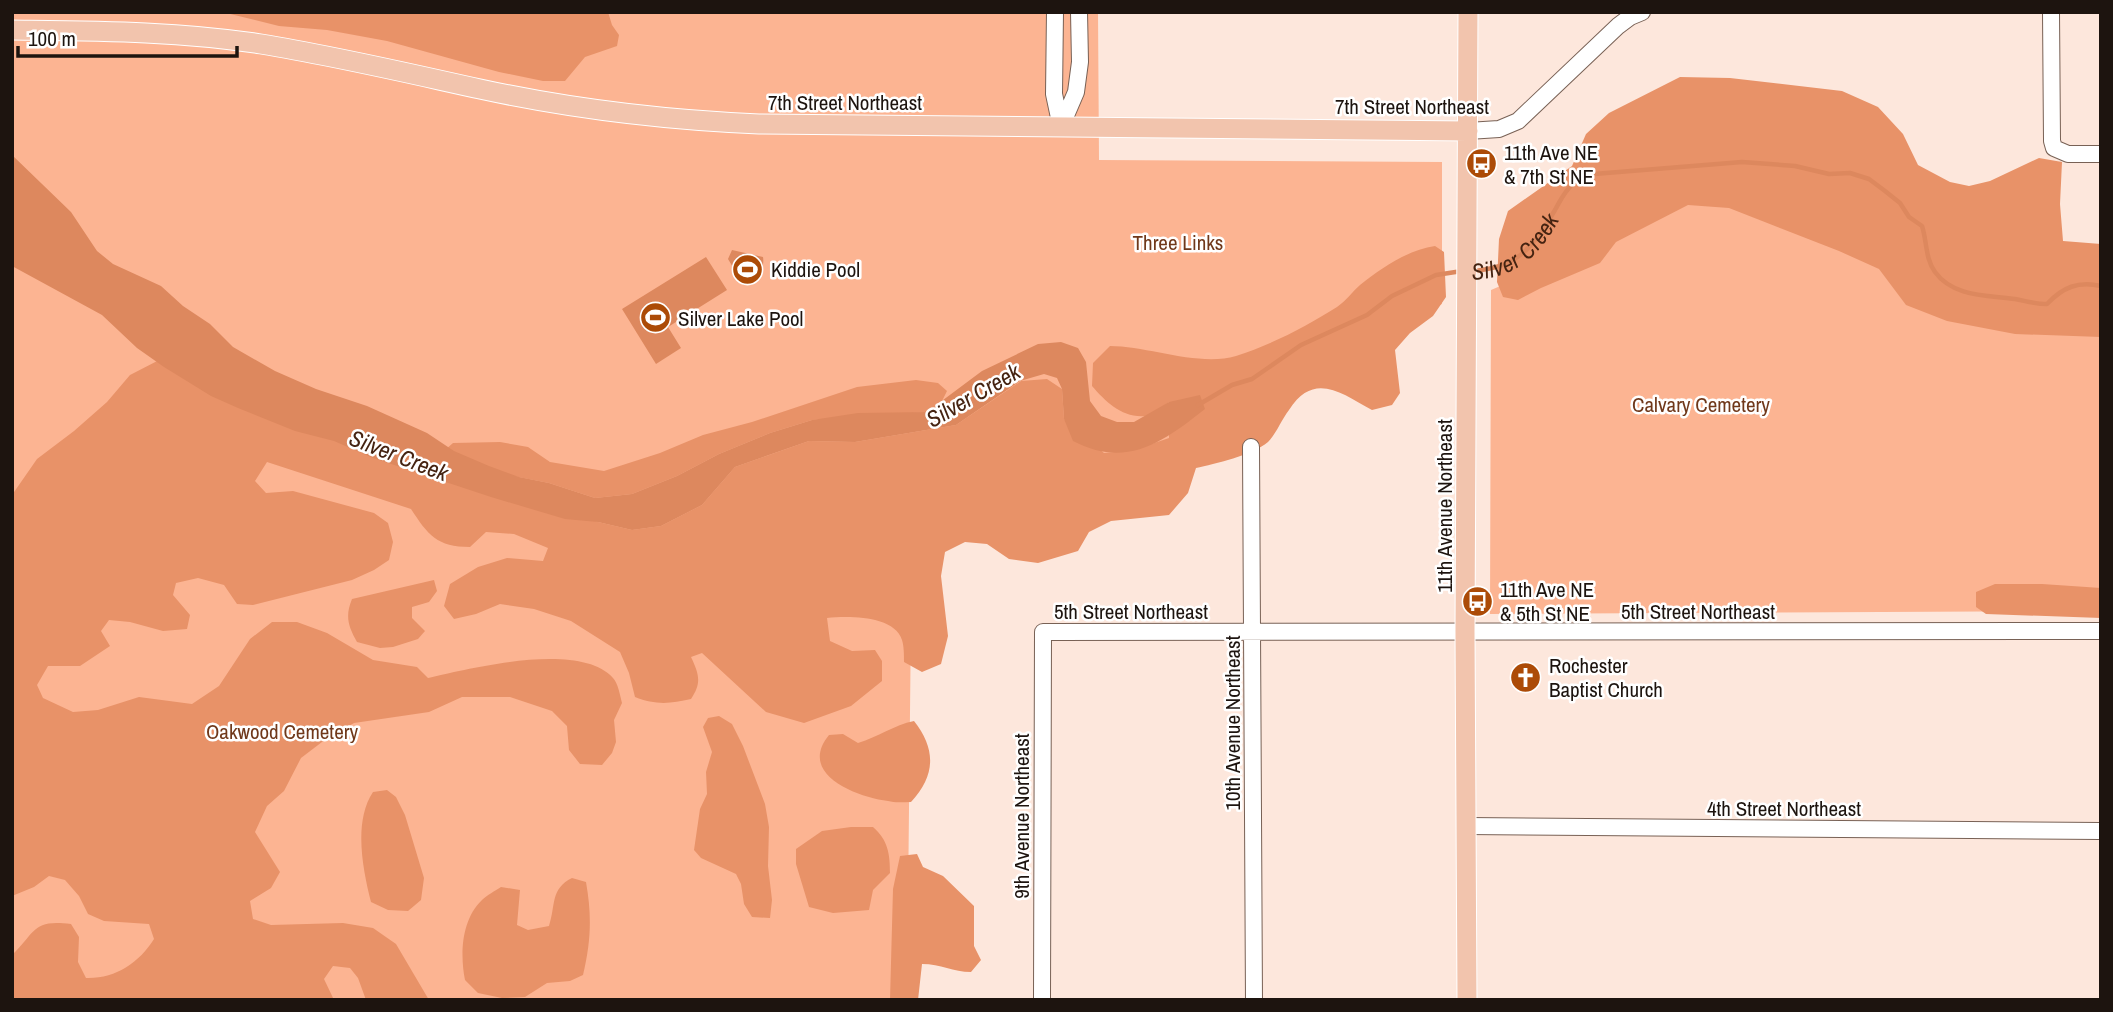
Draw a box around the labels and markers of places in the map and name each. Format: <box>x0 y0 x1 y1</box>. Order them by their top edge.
place label: 11th Ave NE & 7th St NE <box>1504 138 1598 191</box>
bus stop icon: 11th Ave NE & 7th St NE <box>1464 147 1498 181</box>
sports icon: Kiddie Pool <box>731 252 765 286</box>
place label: Kiddie Pool <box>771 255 860 284</box>
sports icon: Silver Lake Pool <box>638 301 672 335</box>
place label: Silver Lake Pool <box>678 304 803 333</box>
place label: 11th Ave NE & 5th St NE <box>1500 575 1594 628</box>
bus stop icon: 11th Ave NE & 5th St NE <box>1460 584 1494 618</box>
place label: Rochester Baptist Church <box>1549 651 1663 704</box>
church icon: Rochester Baptist Church <box>1509 660 1543 694</box>

